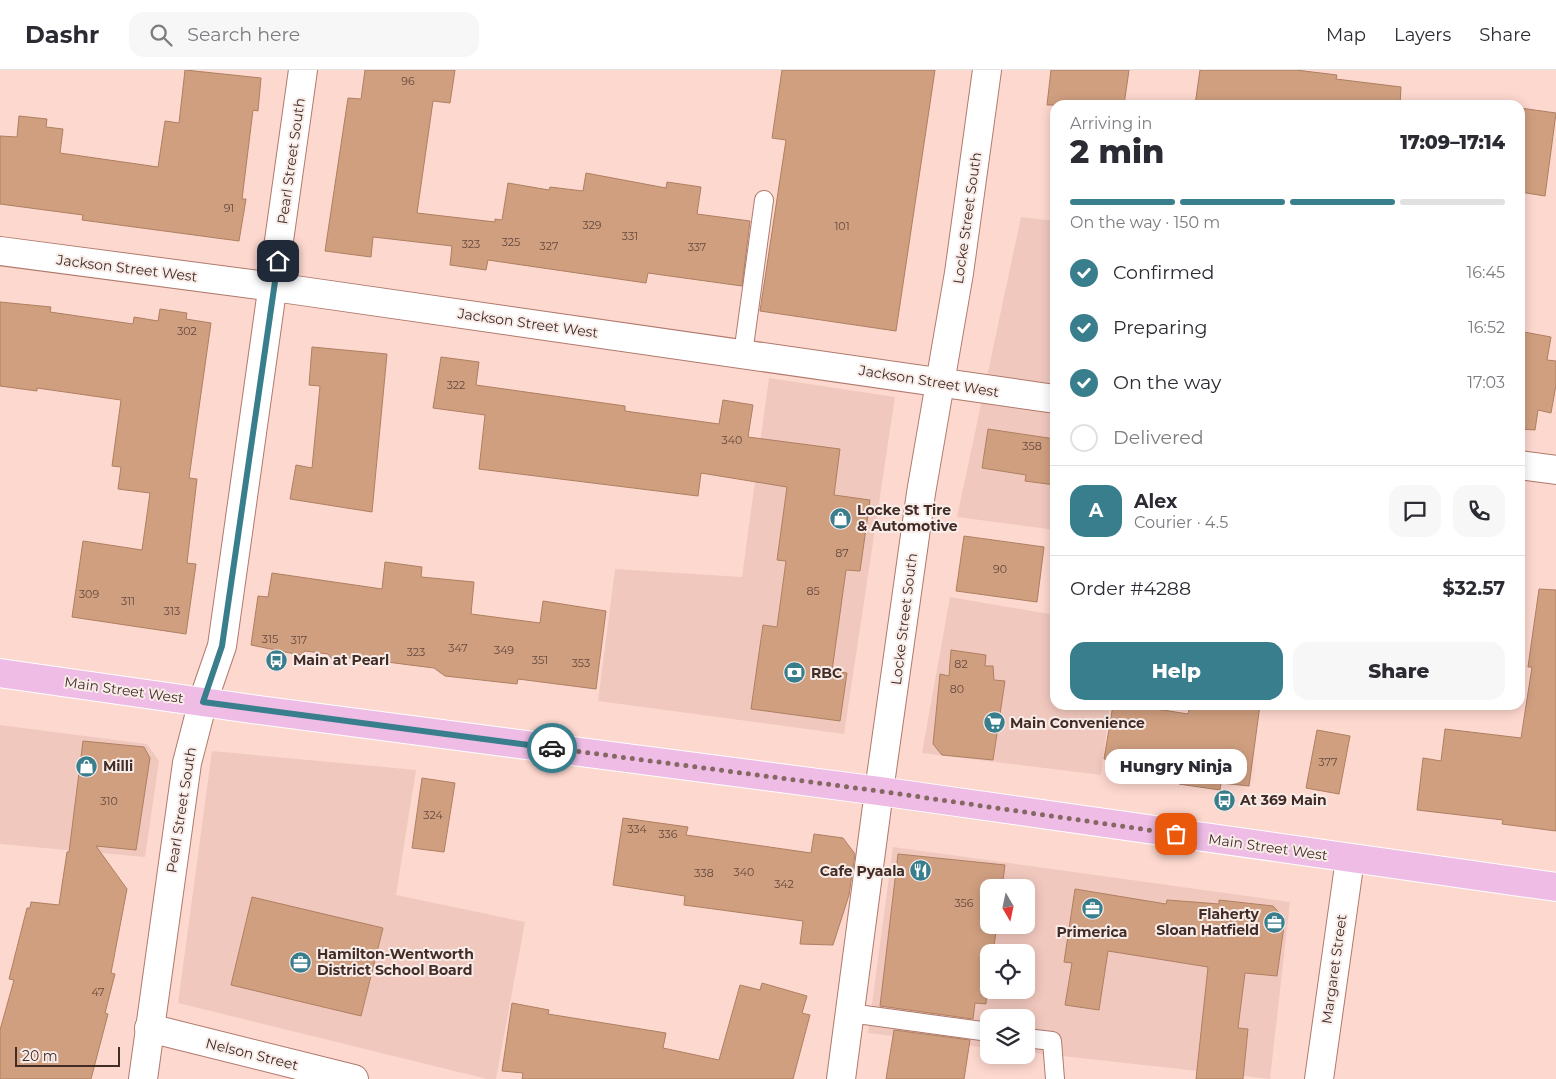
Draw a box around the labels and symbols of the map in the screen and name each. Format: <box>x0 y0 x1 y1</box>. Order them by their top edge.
house number: 96 <box>401 74 415 88</box>
street label: Pearl Street South <box>273 97 309 225</box>
street label: Locke Street South <box>949 151 985 285</box>
house number: 91 <box>224 201 234 215</box>
house number: 329 <box>582 218 602 232</box>
house number: 101 <box>834 219 850 233</box>
house number: 331 <box>622 229 638 243</box>
house number: 325 <box>502 235 520 249</box>
house number: 323 <box>462 237 480 251</box>
house number: 327 <box>540 239 558 253</box>
pin <box>257 240 299 282</box>
house number: 337 <box>688 240 706 254</box>
street label: Jackson Street West <box>55 250 199 286</box>
street label: Jackson Street West <box>456 304 600 342</box>
house number: 302 <box>177 324 197 338</box>
street label: Jackson Street West <box>857 361 1001 401</box>
house number: 322 <box>447 378 465 392</box>
house number: 340 <box>722 433 742 447</box>
house number: 358 <box>1022 439 1042 453</box>
place label: Locke St Tire & Automotive <box>857 501 958 535</box>
shop icon: Locke St Tire & Automotive <box>829 506 853 530</box>
house number: 87 <box>835 546 849 560</box>
street label: Locke Street South <box>887 552 921 686</box>
house number: 90 <box>993 562 1007 576</box>
house number: 85 <box>806 584 820 598</box>
house number: 309 <box>79 587 99 601</box>
house number: 311 <box>121 594 135 608</box>
house number: 313 <box>164 604 180 618</box>
house number: 315 <box>262 632 278 646</box>
house number: 317 <box>291 633 307 647</box>
house number: 347 <box>448 641 468 655</box>
house number: 349 <box>494 643 514 657</box>
house number: 323 <box>407 645 425 659</box>
bus stop icon: Main at Pearl <box>265 648 289 672</box>
place label: Main at Pearl <box>293 651 389 669</box>
house number: 351 <box>532 653 548 667</box>
house number: 353 <box>572 656 590 670</box>
house number: 82 <box>954 657 968 671</box>
bank icon: RBC <box>783 661 807 685</box>
place label: RBC <box>811 664 842 682</box>
street label: Main Street West <box>63 673 185 707</box>
house number: 80 <box>950 682 964 696</box>
supermarket icon: Main Convenience <box>982 711 1006 735</box>
place label: Main Convenience <box>1010 714 1145 732</box>
courier <box>527 723 577 773</box>
street label: Pearl Street South <box>162 746 200 874</box>
callout: Hungry Ninja <box>1105 749 1247 784</box>
shop icon: Milli <box>75 754 99 778</box>
house number: 377 <box>1318 755 1338 769</box>
place label: Milli <box>103 757 133 775</box>
bus stop icon: At 369 Main <box>1212 788 1236 812</box>
place label: At 369 Main <box>1239 791 1327 809</box>
house number: 310 <box>100 794 118 808</box>
house number: 324 <box>423 808 443 822</box>
pin <box>1155 813 1197 855</box>
house number: 334 <box>627 822 648 836</box>
house number: 336 <box>658 827 678 841</box>
street label: Main Street West <box>1207 830 1329 864</box>
restaurant icon: Cafe Pyaala <box>909 859 933 883</box>
place label: Cafe Pyaala <box>820 862 905 880</box>
house number: 340 <box>734 865 754 879</box>
house number: 338 <box>694 866 714 880</box>
house number: 342 <box>774 877 794 891</box>
north arrow <box>980 879 1035 934</box>
house number: 356 <box>954 896 974 910</box>
office icon: Primerica <box>1080 897 1104 921</box>
place label: Flaherty Sloan Hatfield <box>1156 905 1260 939</box>
office icon: Flaherty Sloan Hatfield <box>1263 910 1287 934</box>
street label: Margaret Street <box>1317 913 1351 1025</box>
place label: Primerica <box>1057 923 1128 941</box>
place label: Hamilton-Wentworth District School Board <box>317 945 474 979</box>
office icon: Hamilton-Wentworth District School Board <box>289 950 313 974</box>
house number: 47 <box>91 985 105 999</box>
street label: Nelson Street <box>204 1034 300 1074</box>
scale bar <box>15 1044 120 1067</box>

